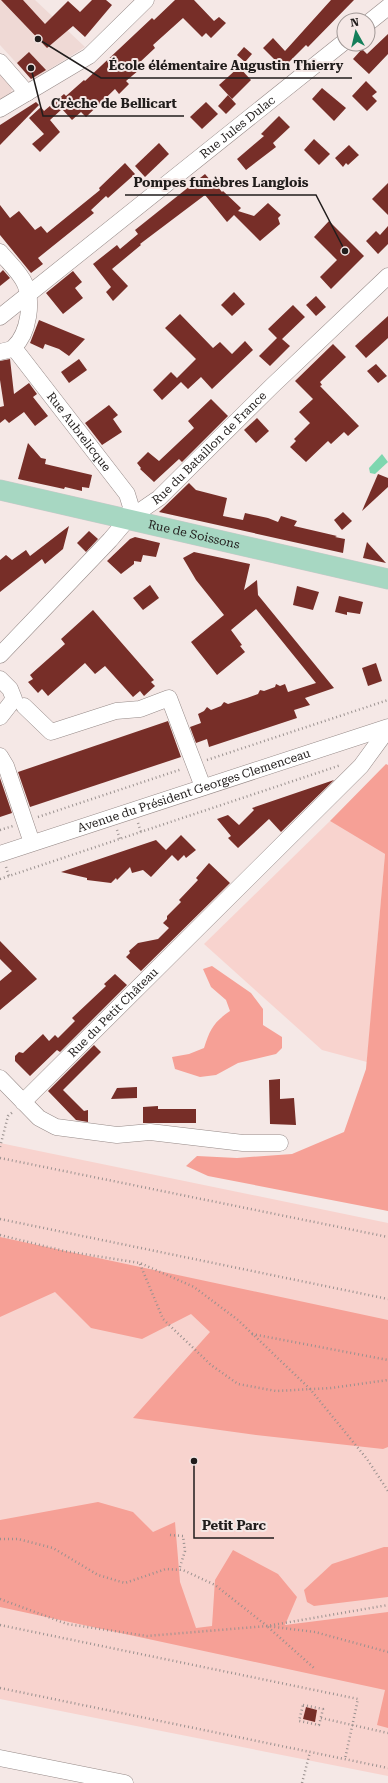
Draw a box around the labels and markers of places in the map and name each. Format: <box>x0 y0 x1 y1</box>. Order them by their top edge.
callout: École élémentaire Augustin Thierry <box>101 53 352 78</box>
callout: Crèche de Bellicart <box>43 91 184 116</box>
callout: Pompes funèbres Langlois <box>125 170 316 195</box>
callout: Petit Parc <box>194 1513 274 1538</box>

